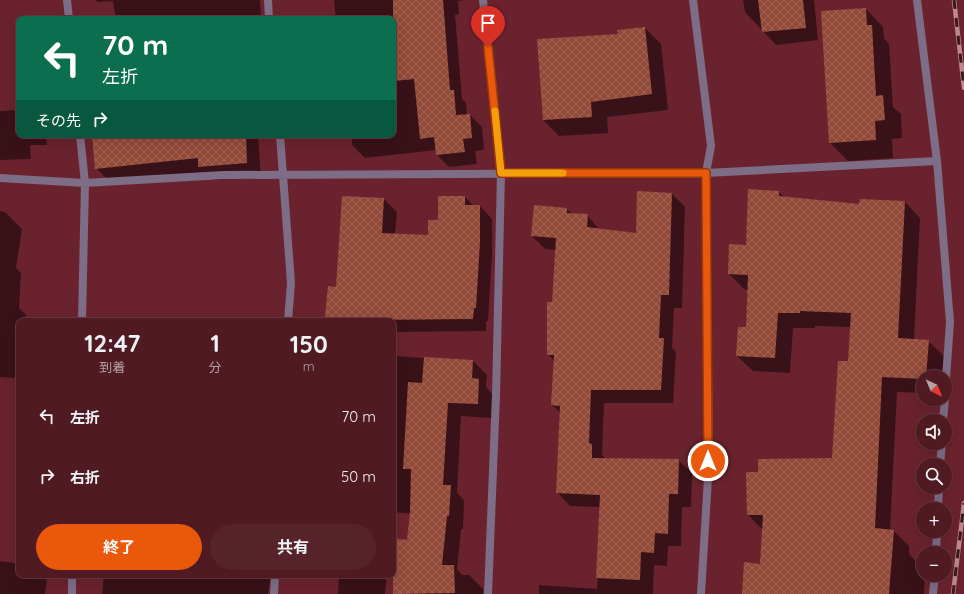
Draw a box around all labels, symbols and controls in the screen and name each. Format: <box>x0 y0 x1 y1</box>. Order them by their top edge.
pin <box>471 6 505 47</box>
icon: arrive <box>477 12 499 34</box>
text: 70 m <box>102 27 168 62</box>
icon: left <box>36 32 88 84</box>
text: 左折 <box>102 65 138 88</box>
icon: right <box>89 108 111 130</box>
text: その先 <box>36 111 81 130</box>
text: 12:47 <box>84 328 140 358</box>
text: 1 <box>210 328 220 358</box>
text: 150 <box>290 329 328 359</box>
text: m <box>303 358 315 374</box>
text: 到着 <box>99 359 125 375</box>
text: 分 <box>209 359 222 375</box>
north arrow <box>916 370 952 406</box>
map controls <box>916 370 952 582</box>
icon: left <box>36 405 58 427</box>
text: 70 m <box>342 407 376 426</box>
text: 左折 <box>70 408 100 427</box>
button: sound <box>916 414 952 450</box>
position arrow <box>687 440 729 482</box>
button: search <box>916 458 952 494</box>
icon: right <box>36 465 58 487</box>
text: 50 m <box>341 467 376 486</box>
text: 右折 <box>70 468 100 487</box>
button: + <box>916 502 952 538</box>
button: 終了 <box>36 524 202 570</box>
button: 共有 <box>210 524 376 570</box>
button: − <box>916 546 952 582</box>

